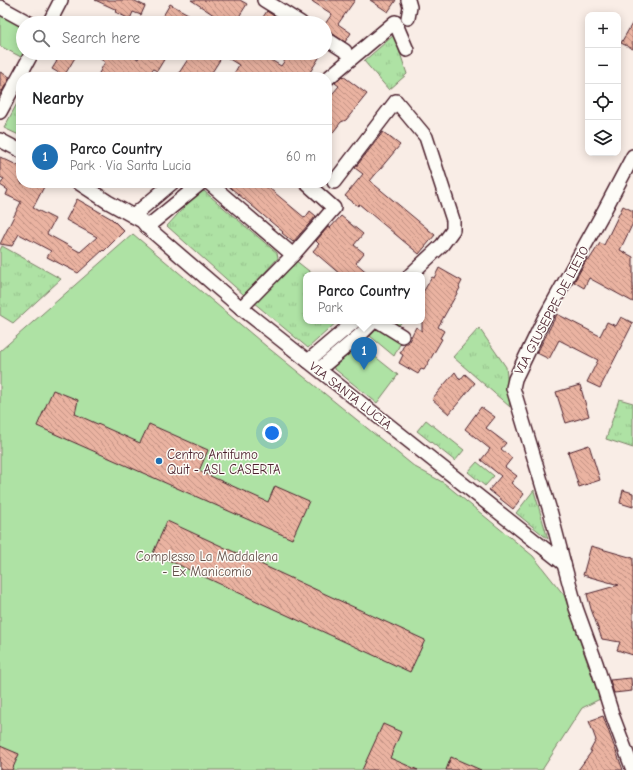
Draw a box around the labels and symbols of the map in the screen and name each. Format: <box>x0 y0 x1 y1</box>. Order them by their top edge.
street label: VIA GIUSEPPE DE LIETO <box>511 243 592 377</box>
pin: 1 <box>351 337 377 370</box>
street label: VIA SANTA LUCIA <box>306 359 395 433</box>
your location <box>262 423 282 443</box>
place label: Centro Antifumo Quit - ASL CASERTA <box>167 447 281 477</box>
marker: Centro Antifumo Quit - ASL CASERTA <box>154 456 164 466</box>
park label: Complesso La Maddalena - Ex Manicomio <box>136 549 278 579</box>

